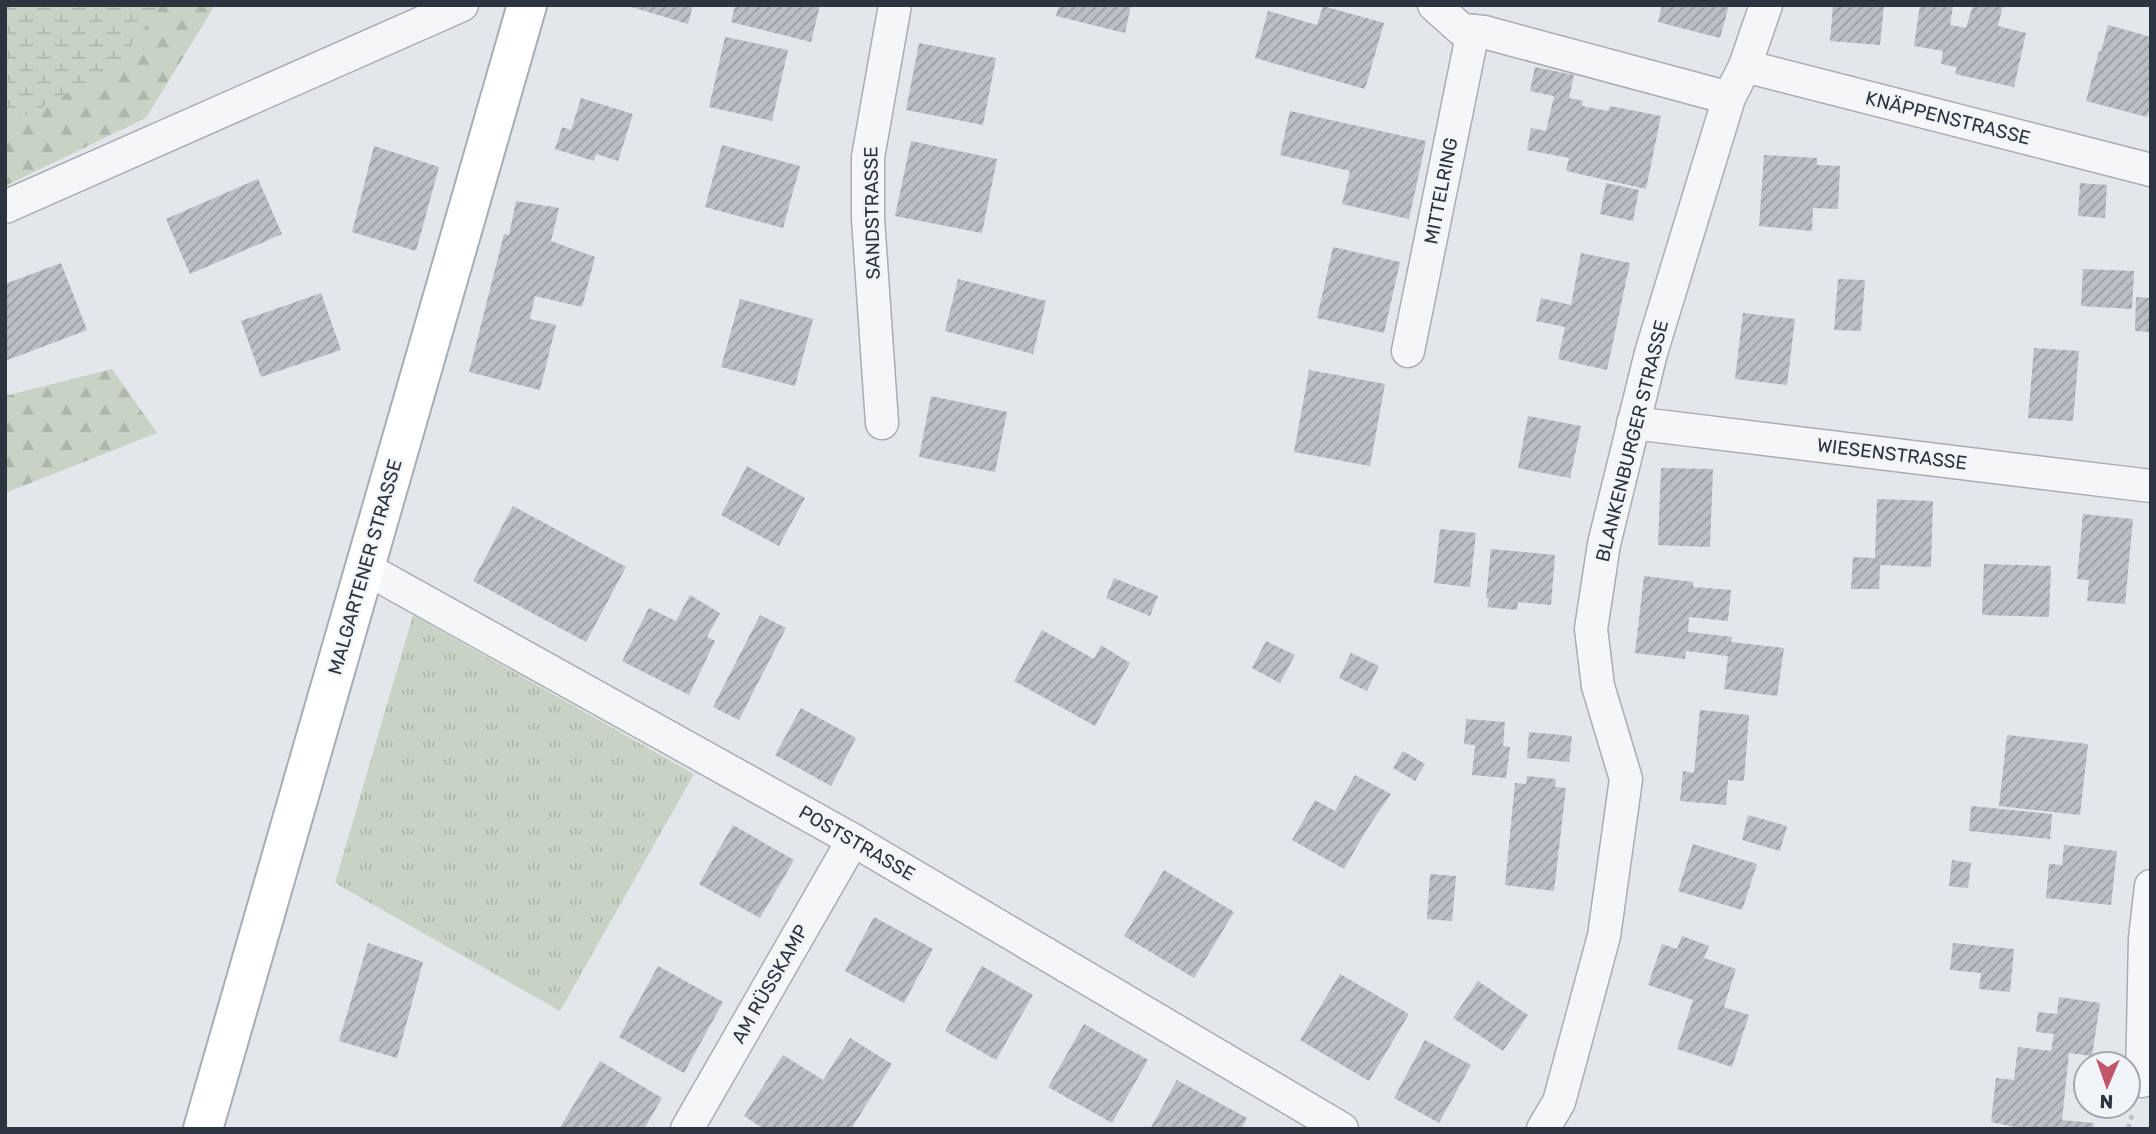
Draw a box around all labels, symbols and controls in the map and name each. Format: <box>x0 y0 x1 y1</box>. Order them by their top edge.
street label: KNÄPPENSTRASSE <box>1863 86 2033 150</box>
street label: MITTELRING <box>1419 136 1463 246</box>
street label: SANDSTRASSE <box>859 146 885 280</box>
street label: BLANKENBURGER STRASSE <box>1591 318 1673 564</box>
street label: WIESENSTRASSE <box>1816 433 1968 475</box>
street label: MALGARTENER STRASSE <box>323 457 407 677</box>
street label: POSTSTRASSE <box>795 800 919 886</box>
street label: AM RÜSSKAMP <box>727 921 813 1047</box>
north arrow <box>2072 1050 2142 1120</box>
text: N <box>2099 1090 2114 1113</box>

